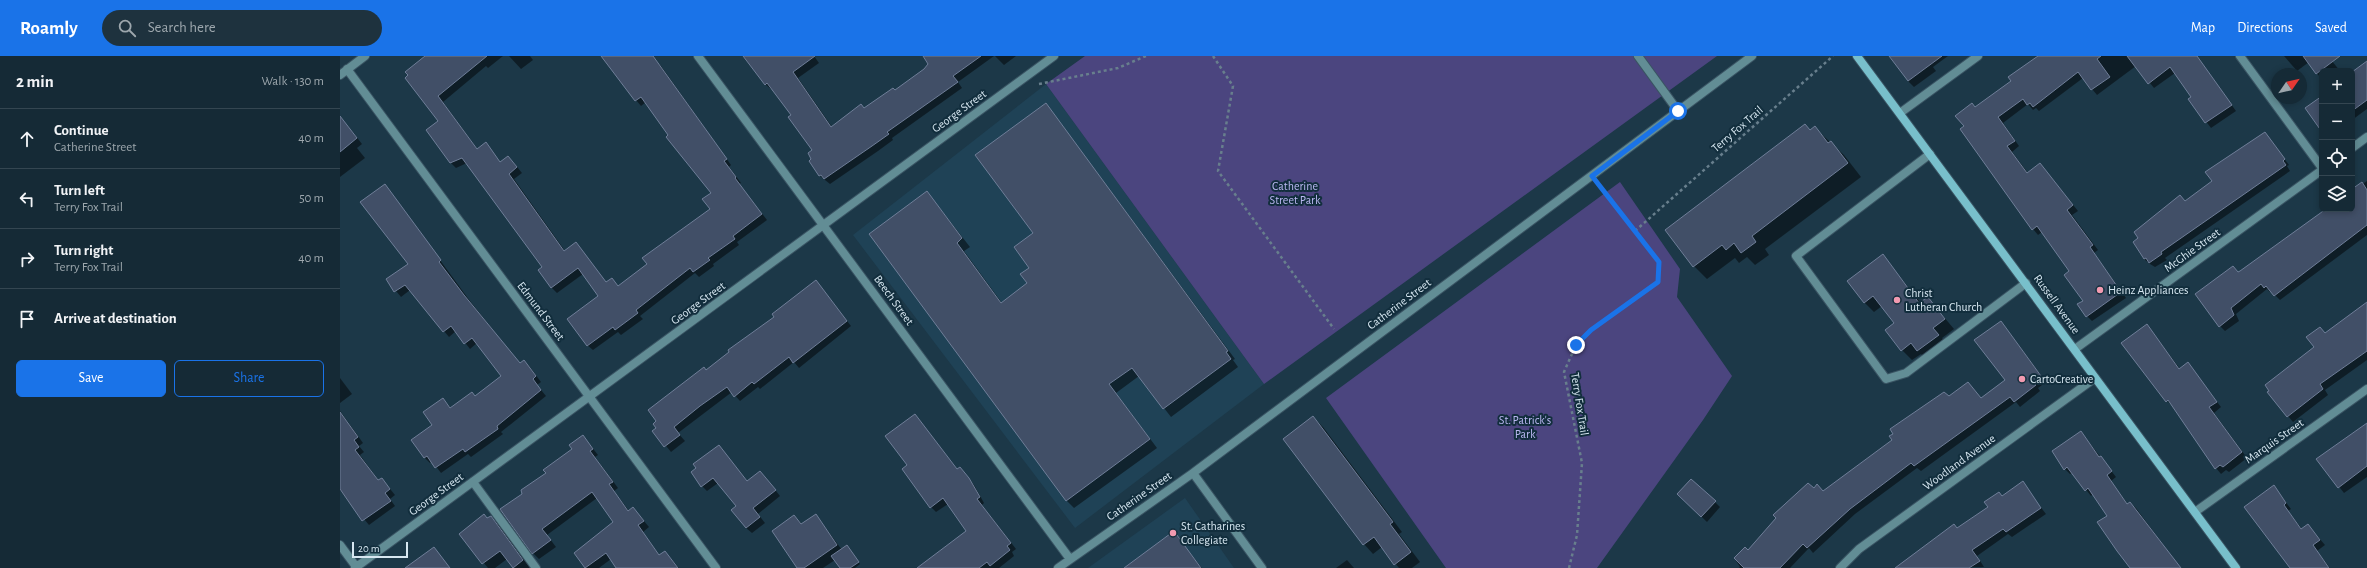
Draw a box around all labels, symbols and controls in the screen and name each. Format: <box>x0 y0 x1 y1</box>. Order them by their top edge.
search box <box>102 10 382 46</box>
icon: search <box>116 17 138 39</box>
text: Roamly <box>20 19 78 38</box>
text: Search here <box>148 20 216 35</box>
text: Map <box>2191 21 2215 35</box>
text: Directions <box>2237 21 2293 35</box>
text: Saved <box>2315 21 2347 35</box>
north arrow <box>2271 68 2307 104</box>
map controls <box>2319 68 2355 212</box>
button: + <box>2319 68 2355 104</box>
text: 2 min <box>16 73 54 90</box>
text: Walk · 130 m <box>261 75 324 88</box>
street label: George Street <box>930 87 988 135</box>
route start <box>1669 102 1687 120</box>
street label: Terry Fox Trail <box>1709 104 1766 155</box>
button: − <box>2319 104 2355 140</box>
text: Continue <box>54 123 109 138</box>
icon: ahead <box>16 128 38 150</box>
text: 40 m <box>298 132 324 145</box>
button: locate <box>2319 140 2355 176</box>
text: Catherine Street <box>54 141 136 154</box>
button: layers <box>2319 176 2355 212</box>
park label: Catherine Street Park <box>1270 180 1321 206</box>
text: Turn left <box>54 183 105 198</box>
icon: left <box>16 188 38 210</box>
text: 50 m <box>299 192 324 205</box>
text: Terry Fox Trail <box>54 201 123 214</box>
street label: McGhie Street <box>2162 226 2222 274</box>
text: Turn right <box>54 243 113 258</box>
icon: right <box>16 248 38 270</box>
text: 40 m <box>298 252 324 265</box>
text: Terry Fox Trail <box>54 261 123 274</box>
street label: Russell Avenue <box>2032 272 2082 336</box>
street label: Beech Street <box>872 273 916 327</box>
street label: Catherine Street <box>1365 276 1433 332</box>
street label: Edmund Street <box>515 279 567 343</box>
street label: George Street <box>669 279 727 327</box>
place label: Heinz Appliances <box>2108 284 2189 296</box>
marker: Heinz Appliances <box>2095 285 2105 295</box>
place label: Christ Lutheran Church <box>1905 287 1982 313</box>
marker: Christ Lutheran Church <box>1892 295 1902 305</box>
icon: arrive <box>16 308 38 330</box>
text: Arrive at destination <box>54 311 177 326</box>
route end <box>1567 336 1585 354</box>
button: Save <box>16 360 166 397</box>
button: Share <box>174 360 324 397</box>
street label: Terry Fox Trail <box>1568 372 1591 436</box>
place label: CartoCreative <box>2030 373 2093 385</box>
marker: CartoCreative <box>2017 374 2027 384</box>
park label: St. Patrick's Park <box>1499 414 1551 440</box>
street label: Marquis Street <box>2243 416 2306 466</box>
street label: Woodland Avenue <box>1921 432 1997 492</box>
street label: Catherine Street <box>1104 469 1174 523</box>
street label: George Street <box>407 470 465 518</box>
place label: St. Catharines Collegiate <box>1181 520 1245 546</box>
marker: St. Catharines Collegiate <box>1168 528 1178 538</box>
scale bar <box>352 540 408 559</box>
text: 20 m <box>358 543 379 554</box>

